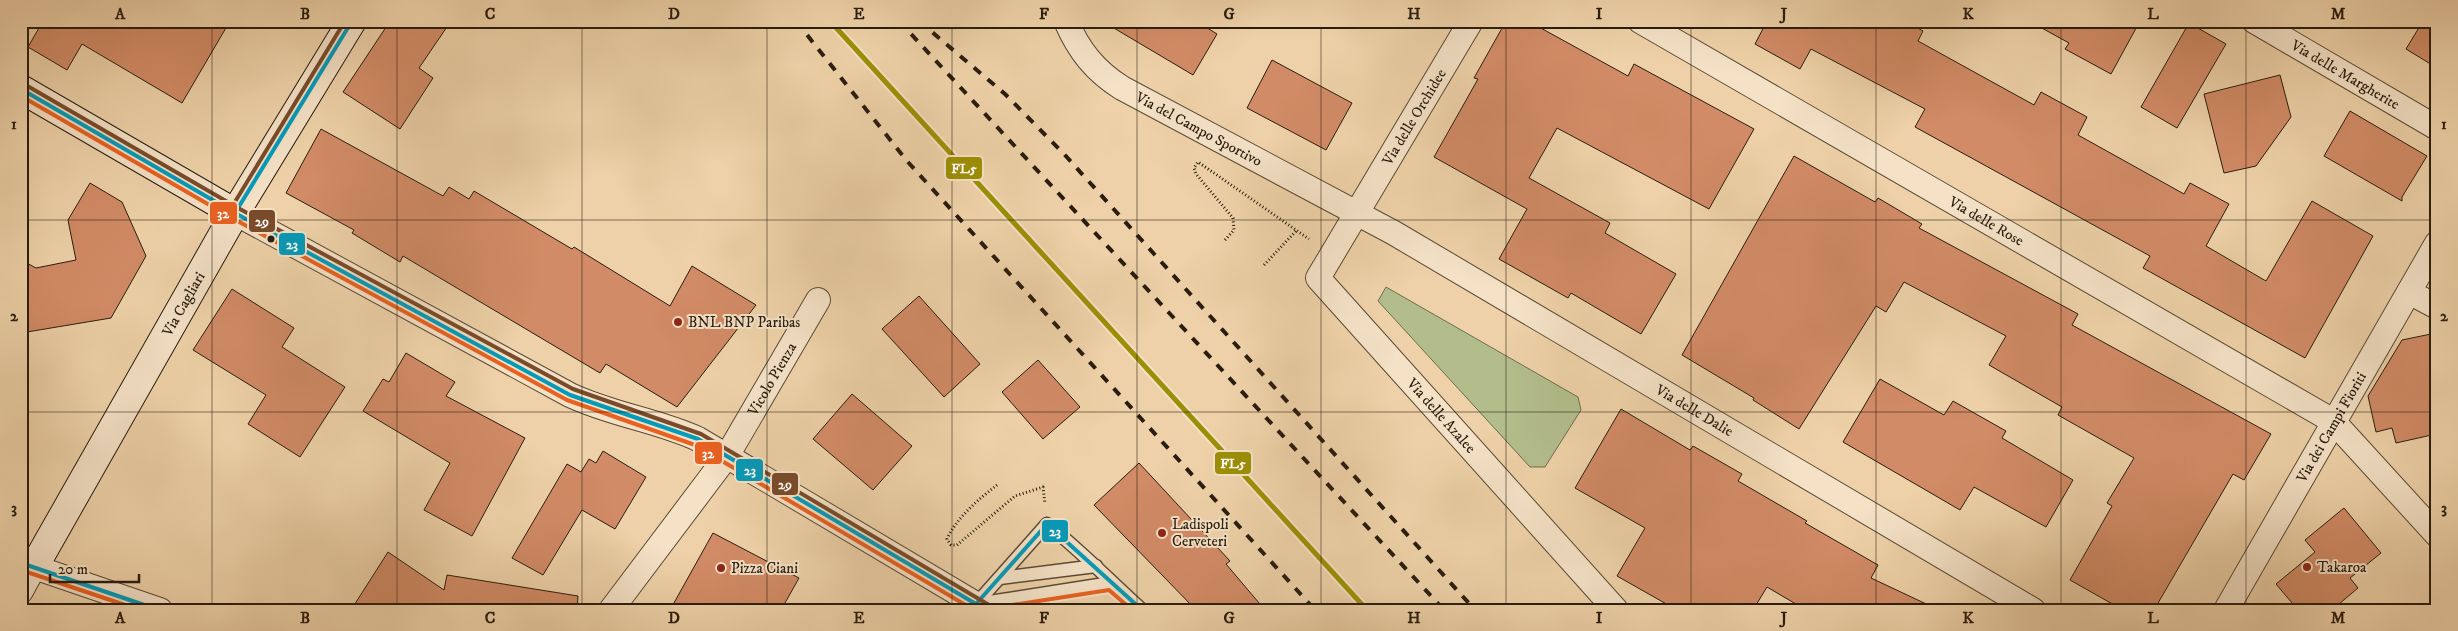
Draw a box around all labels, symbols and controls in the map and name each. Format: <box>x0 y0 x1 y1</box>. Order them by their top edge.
text: A <box>114 4 126 24</box>
text: B <box>300 4 310 24</box>
text: C <box>485 4 495 24</box>
text: D <box>668 4 680 24</box>
text: E <box>853 4 865 24</box>
text: F <box>1039 4 1049 24</box>
text: G <box>1223 4 1235 24</box>
text: H <box>1407 4 1421 24</box>
text: I <box>1596 4 1603 24</box>
text: J <box>1779 4 1788 24</box>
text: K <box>1962 4 1974 24</box>
text: L <box>2147 4 2159 24</box>
text: M <box>2331 4 2346 24</box>
street label: Via delle Margherite <box>2287 35 2403 114</box>
street label: Via delle Orchidee <box>1378 66 1451 170</box>
street label: Via del Campo Sportivo <box>1131 87 1265 171</box>
text: 1 <box>11 114 17 134</box>
text: 1 <box>2441 114 2447 134</box>
line badge: FL5 <box>945 156 983 180</box>
text: FL5 <box>951 160 977 178</box>
street label: Via delle Rose <box>1944 192 2027 250</box>
line badge: 32 <box>209 201 238 225</box>
text: 32 <box>217 205 230 223</box>
line badge: 29 <box>248 209 276 233</box>
text: 29 <box>255 213 269 231</box>
line badge: 23 <box>278 232 306 256</box>
unlabelled marker <box>266 234 276 244</box>
text: 23 <box>286 236 298 254</box>
street label: Via Cagliari <box>158 269 210 341</box>
text: 2 <box>10 306 19 326</box>
text: 2 <box>2440 306 2449 326</box>
place label: BNL BNP Paribas <box>688 313 800 332</box>
marker: BNL BNP Paribas <box>672 316 684 328</box>
street label: Vicolo Pienza <box>743 339 801 420</box>
street label: Via dei Campi Fioriti <box>2292 369 2371 487</box>
street label: Via delle Azalee <box>1402 374 1480 457</box>
street label: Via delle Dalie <box>1651 380 1737 441</box>
line badge: 32 <box>694 441 723 465</box>
text: 32 <box>702 445 715 463</box>
line badge: FL5 <box>1214 451 1252 475</box>
text: FL5 <box>1220 455 1246 473</box>
line badge: 23 <box>735 458 764 482</box>
text: 23 <box>744 462 756 480</box>
line badge: 29 <box>771 472 799 496</box>
text: 29 <box>778 476 792 494</box>
text: 3 <box>11 498 17 518</box>
text: 3 <box>2441 498 2447 518</box>
place label: Ladispoli Cerveteri <box>1172 515 1229 551</box>
line badge: 23 <box>1041 519 1069 543</box>
text: 23 <box>1049 523 1061 541</box>
marker: Ladispoli Cerveteri <box>1156 527 1168 539</box>
scale bar <box>50 551 139 583</box>
place label: Takaroa <box>2317 558 2367 577</box>
place label: Pizza Ciani <box>731 559 798 578</box>
text: 20 m <box>58 560 88 579</box>
marker: Takaroa <box>2301 561 2313 573</box>
marker: Pizza Ciani <box>715 562 727 574</box>
text: A <box>114 608 126 628</box>
text: B <box>300 608 310 628</box>
text: C <box>485 608 495 628</box>
text: D <box>668 608 680 628</box>
text: E <box>853 608 865 628</box>
text: F <box>1039 608 1049 628</box>
text: G <box>1223 608 1235 628</box>
text: H <box>1407 608 1421 628</box>
text: I <box>1596 608 1603 628</box>
text: J <box>1779 608 1788 628</box>
text: K <box>1962 608 1974 628</box>
text: L <box>2147 608 2159 628</box>
text: M <box>2331 608 2346 628</box>

